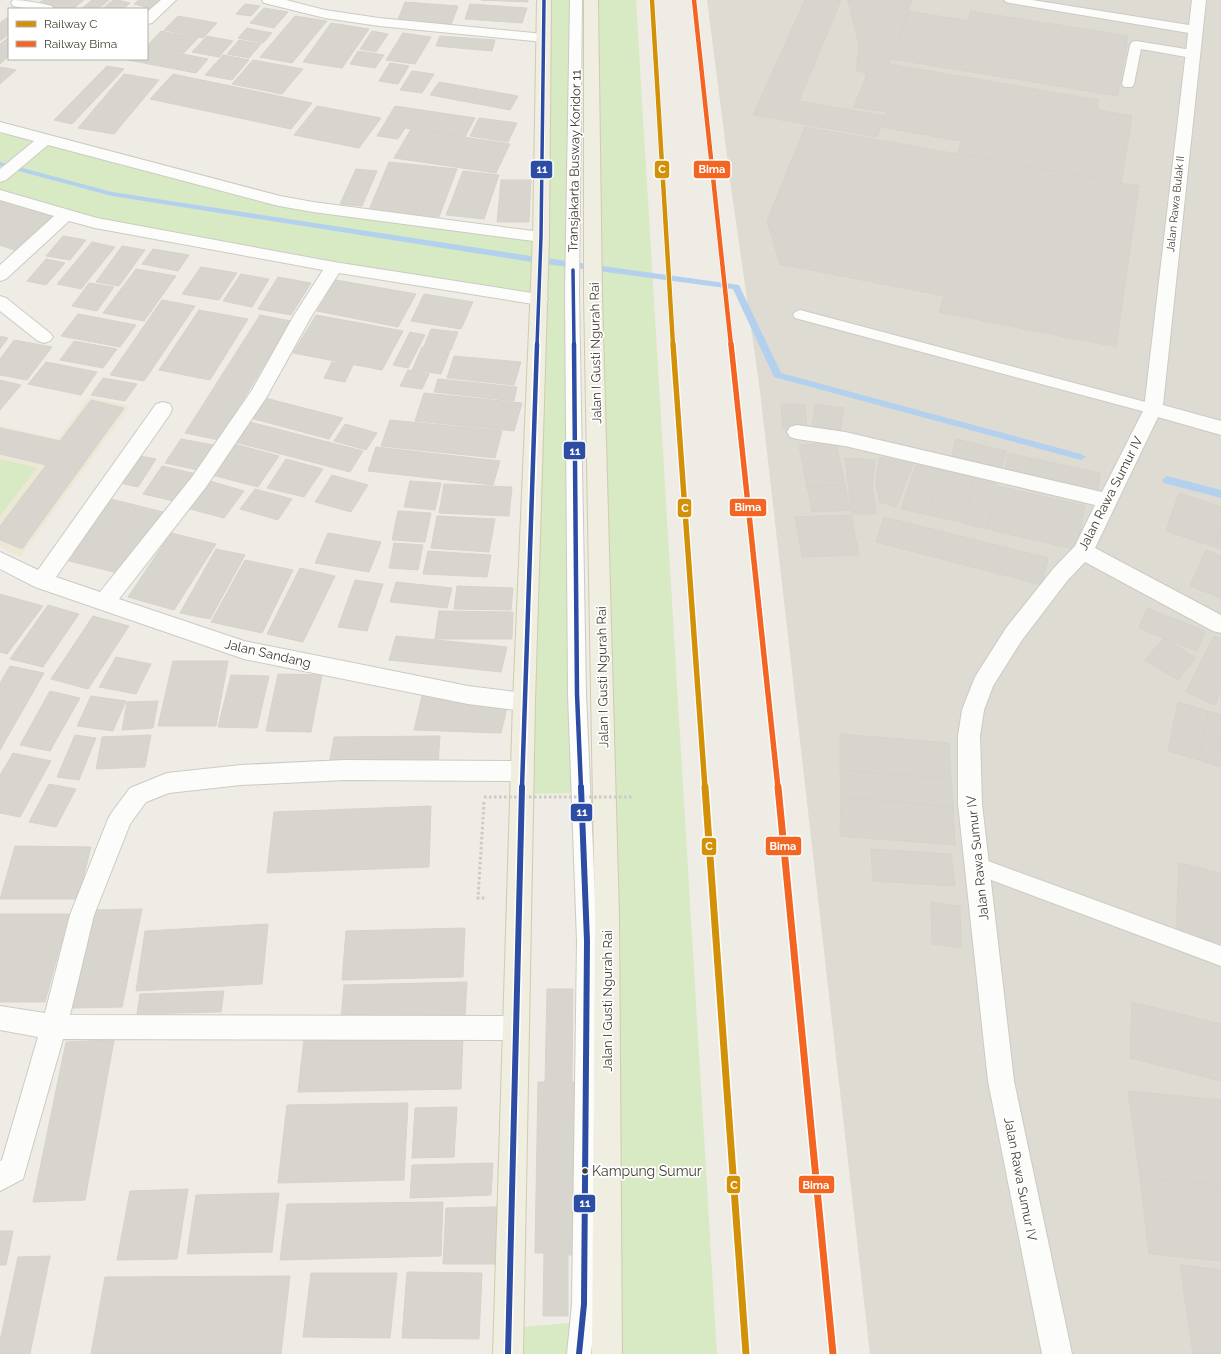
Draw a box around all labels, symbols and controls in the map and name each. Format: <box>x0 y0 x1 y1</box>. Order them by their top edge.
legend <box>8 8 148 60</box>
text: Railway C <box>44 17 97 31</box>
text: Railway Bima <box>44 37 117 51</box>
street label: Transjakarta Busway Koridor 11 <box>565 69 584 253</box>
street label: Jalan Rawa Bulak II <box>1164 155 1187 253</box>
line badge: 11 <box>530 160 553 179</box>
line badge: C <box>654 160 670 179</box>
line badge: Bima <box>693 160 731 179</box>
text: 11 <box>537 163 548 176</box>
text: C <box>658 163 666 176</box>
text: Bima <box>699 163 725 176</box>
street label: Jalan I Gusti Ngurah Rai <box>587 282 604 424</box>
street label: Jalan Rawa Sumur IV <box>1075 434 1146 553</box>
line badge: 11 <box>563 441 586 460</box>
text: 11 <box>570 445 581 458</box>
line badge: C <box>677 498 692 518</box>
line badge: Bima <box>729 498 767 517</box>
text: Bima <box>735 501 761 514</box>
text: C <box>681 502 689 515</box>
street label: Jalan I Gusti Ngurah Rai <box>594 606 611 748</box>
street label: Jalan Sandang <box>223 636 312 671</box>
street label: Jalan Rawa Sumur IV <box>963 794 992 921</box>
line badge: 11 <box>570 803 593 822</box>
text: 11 <box>577 806 588 819</box>
line badge: Bima <box>765 836 802 856</box>
line badge: C <box>701 837 717 856</box>
text: C <box>705 840 713 853</box>
text: Bima <box>770 840 796 853</box>
street label: Jalan I Gusti Ngurah Rai <box>600 930 615 1072</box>
street label: Jalan Rawa Sumur IV <box>1001 1116 1040 1242</box>
place label: Kampung Sumur <box>592 1163 702 1179</box>
marker: Kampung Sumur <box>580 1166 590 1176</box>
line badge: C <box>726 1175 741 1194</box>
line badge: Bima <box>798 1175 835 1194</box>
text: C <box>730 1179 738 1192</box>
text: Bima <box>803 1179 829 1192</box>
line badge: 11 <box>573 1194 596 1213</box>
text: 11 <box>580 1197 591 1210</box>

